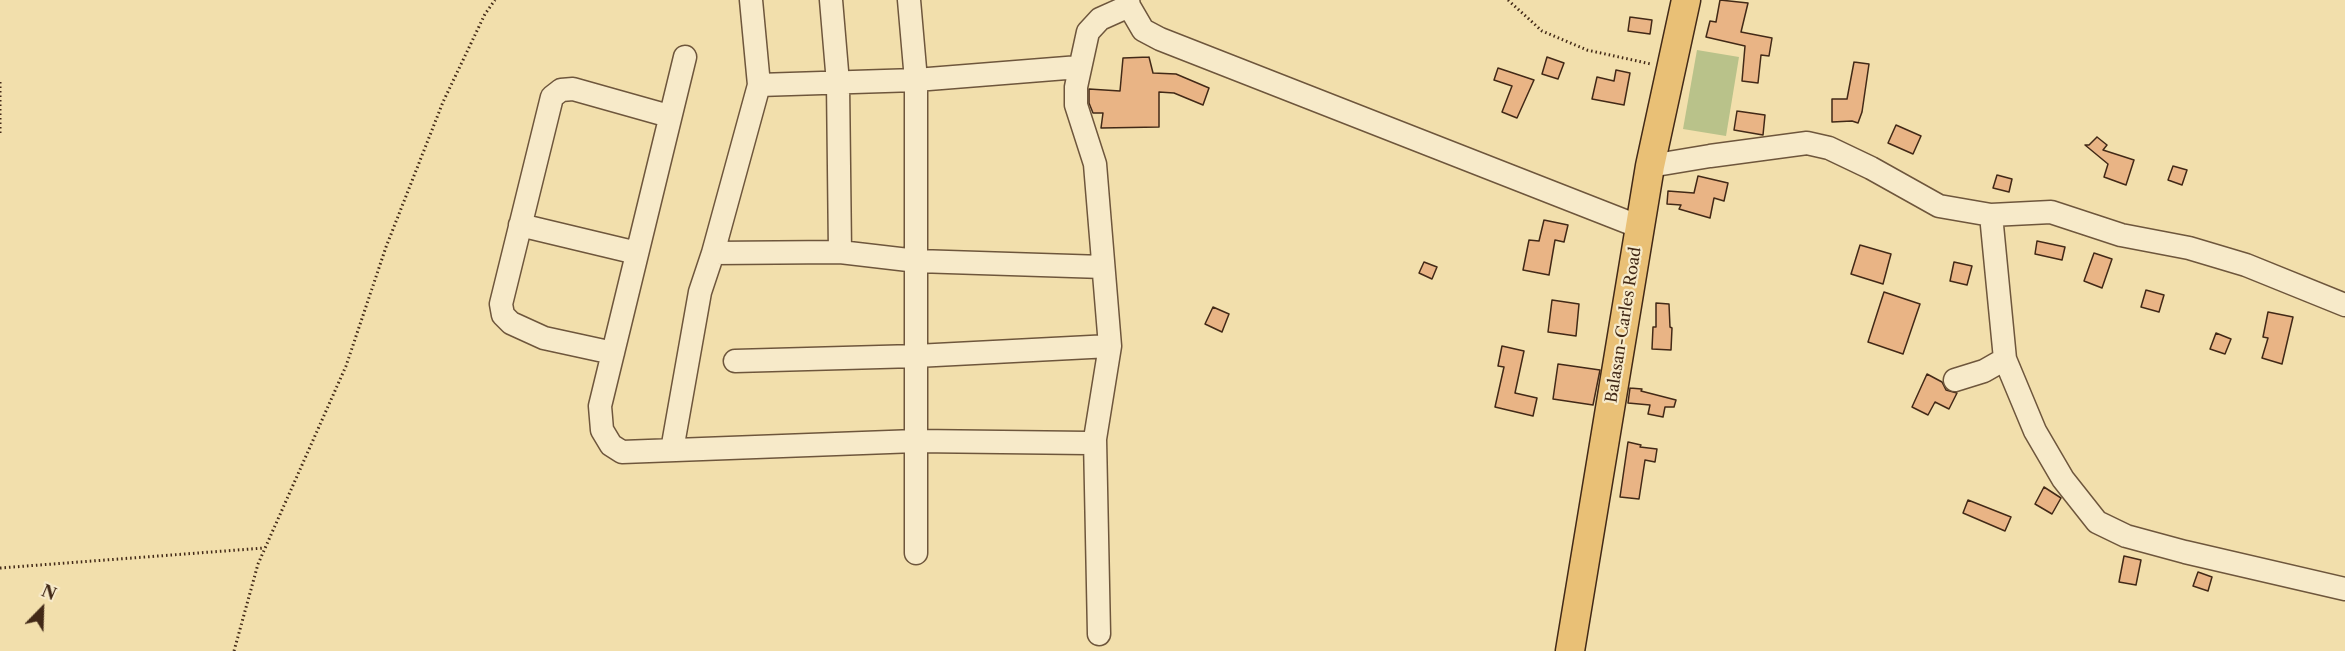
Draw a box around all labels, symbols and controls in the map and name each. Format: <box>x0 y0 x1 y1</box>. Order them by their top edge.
street label: Balasan-Carles Road <box>1602 246 1646 404</box>
north arrow <box>12 579 72 639</box>
text: N <box>39 581 59 604</box>

